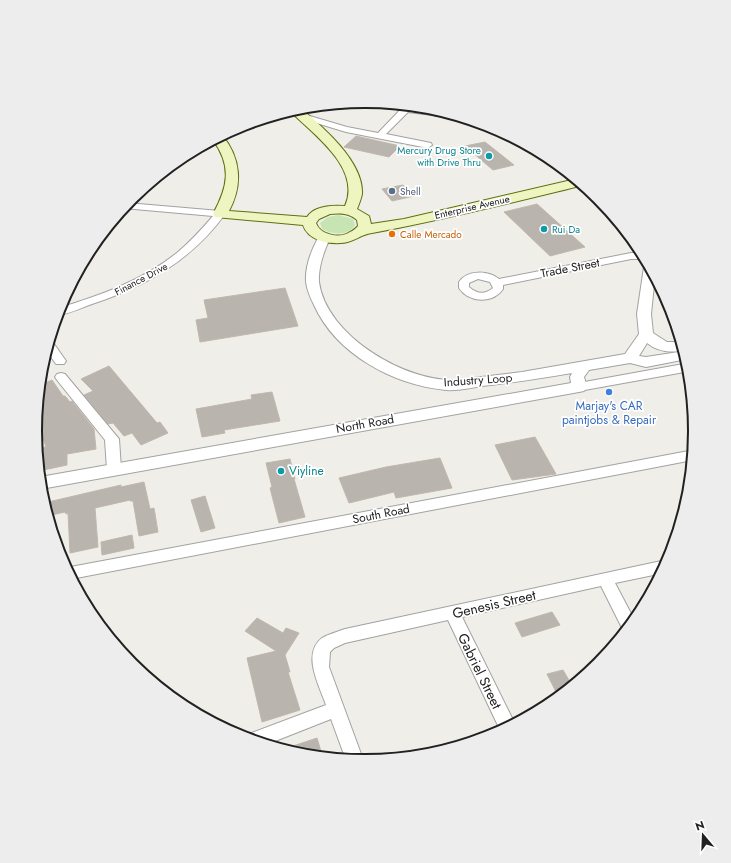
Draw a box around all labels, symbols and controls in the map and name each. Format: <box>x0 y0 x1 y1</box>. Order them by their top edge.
place label: Mercury Drug Store with Drive Thru <box>397 143 481 170</box>
marker: Mercury Drug Store with Drive Thru <box>484 151 494 161</box>
place label: Shell <box>400 184 420 199</box>
marker: Shell <box>387 186 397 196</box>
street label: Enterprise Avenue <box>433 191 511 223</box>
place label: Rui Da <box>552 222 580 237</box>
marker: Rui Da <box>539 224 549 234</box>
place label: Calle Mercado <box>400 227 462 242</box>
marker: Calle Mercado <box>387 229 397 239</box>
street label: Trade Street <box>539 253 601 283</box>
street label: Finance Drive <box>112 259 170 299</box>
street label: Industry Loop <box>443 369 513 391</box>
marker: Marjay's CAR paintjobs & Repair <box>604 387 614 397</box>
place label: Marjay's CAR paintjobs & Repair <box>562 397 657 429</box>
street label: North Road <box>335 410 395 438</box>
place label: Viyline <box>289 462 324 480</box>
marker: Viyline <box>276 466 286 476</box>
street label: South Road <box>351 500 411 528</box>
street label: Genesis Street <box>450 585 538 623</box>
street label: Gabriel Street <box>453 630 507 713</box>
north arrow <box>683 815 723 855</box>
text: N <box>693 817 706 835</box>

